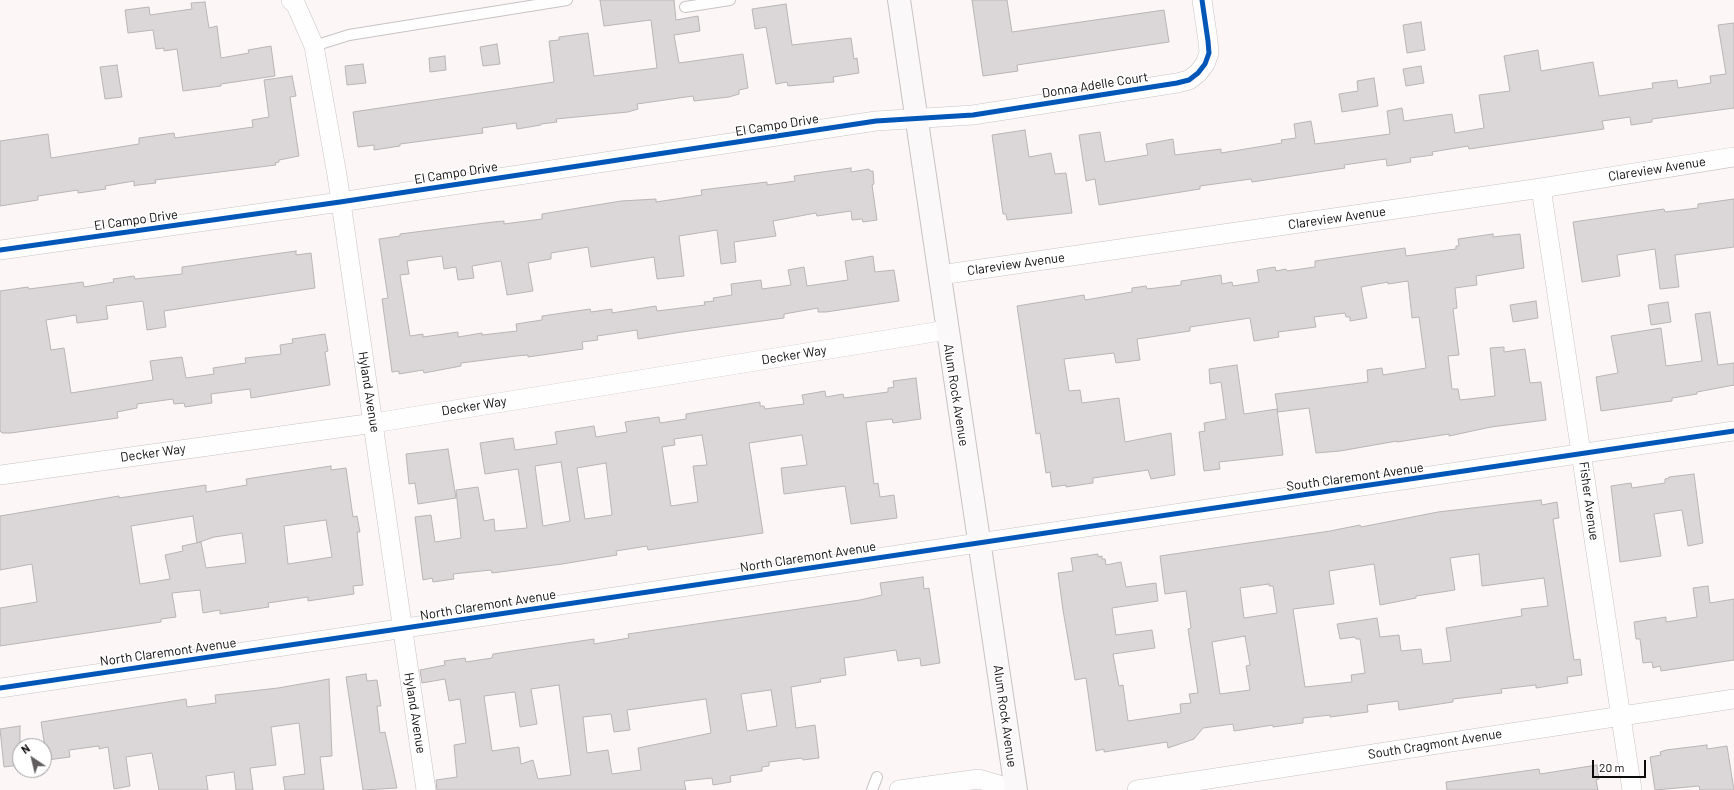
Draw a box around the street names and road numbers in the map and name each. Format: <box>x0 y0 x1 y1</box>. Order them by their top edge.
street label: Donna Adelle Court <box>1041 69 1149 101</box>
street label: El Campo Drive <box>734 111 820 139</box>
street label: Clareview Avenue <box>1607 154 1707 184</box>
street label: El Campo Drive <box>413 159 499 187</box>
street label: Clareview Avenue <box>1287 203 1387 233</box>
street label: El Campo Drive <box>93 206 179 234</box>
street label: Clareview Avenue <box>966 249 1066 279</box>
street label: Decker Way <box>760 342 828 368</box>
street label: Alum Rock Avenue <box>940 343 972 447</box>
street label: Hyland Avenue <box>355 350 383 434</box>
street label: Decker Way <box>440 393 508 419</box>
street label: Decker Way <box>119 441 187 465</box>
street label: South Claremont Avenue <box>1285 460 1425 494</box>
street label: Fisher Avenue <box>1576 461 1602 541</box>
street label: North Claremont Avenue <box>739 539 877 575</box>
street label: North Claremont Avenue <box>419 587 557 623</box>
street label: North Claremont Avenue <box>99 635 237 669</box>
street label: Alum Rock Avenue <box>990 664 1020 768</box>
street label: Hyland Avenue <box>401 671 429 755</box>
street label: South Cragmont Avenue <box>1367 726 1503 762</box>

